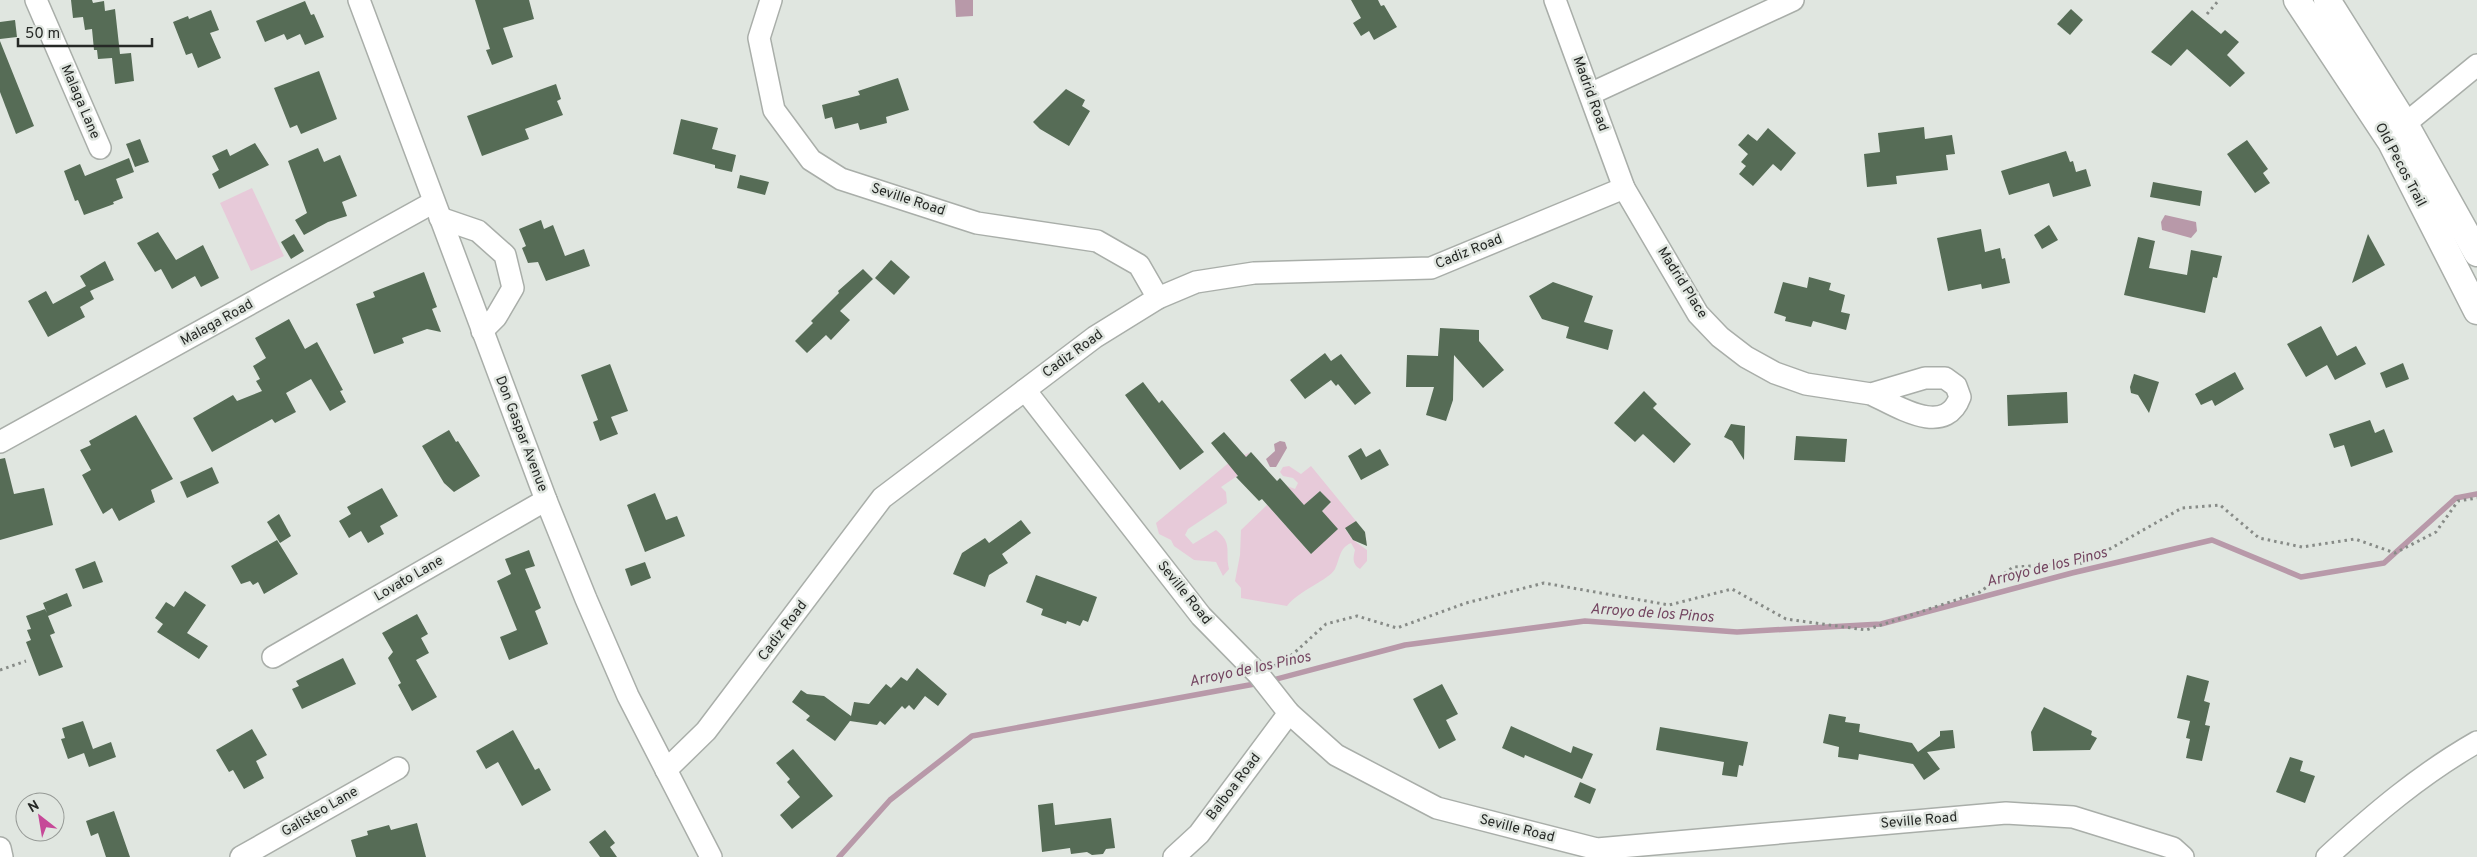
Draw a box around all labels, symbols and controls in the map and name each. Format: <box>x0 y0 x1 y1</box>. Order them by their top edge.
scale bar <box>18 15 151 47</box>
text: 50 m <box>25 25 60 44</box>
street label: Madrid Road <box>1569 54 1611 134</box>
street label: Malaga Lane <box>57 62 103 142</box>
street label: Old Pecos Trail <box>2371 120 2429 210</box>
street label: Seville Road <box>869 180 947 220</box>
street label: Cadiz Road <box>1433 231 1505 273</box>
street label: Madrid Place <box>1653 244 1711 322</box>
street label: Malaga Road <box>178 296 256 350</box>
street label: Cadiz Road <box>1039 326 1107 382</box>
street label: Don Gaspar Avenue <box>491 374 551 494</box>
water label: Arroyo de los Pinos <box>1985 544 2110 592</box>
street label: Lovato Lane <box>371 552 447 606</box>
street label: Seville Road <box>1153 558 1215 628</box>
street label: Cadiz Road <box>755 598 811 664</box>
water label: Arroyo de los Pinos <box>1590 600 1715 628</box>
water label: Arroyo de los Pinos <box>1187 648 1313 692</box>
street label: Balboa Road <box>1203 750 1265 824</box>
street label: Galisteo Lane <box>279 783 361 841</box>
north arrow <box>15 792 65 842</box>
text: N <box>25 797 43 817</box>
street label: Seville Road <box>1880 809 1958 833</box>
street label: Seville Road <box>1478 811 1556 847</box>

